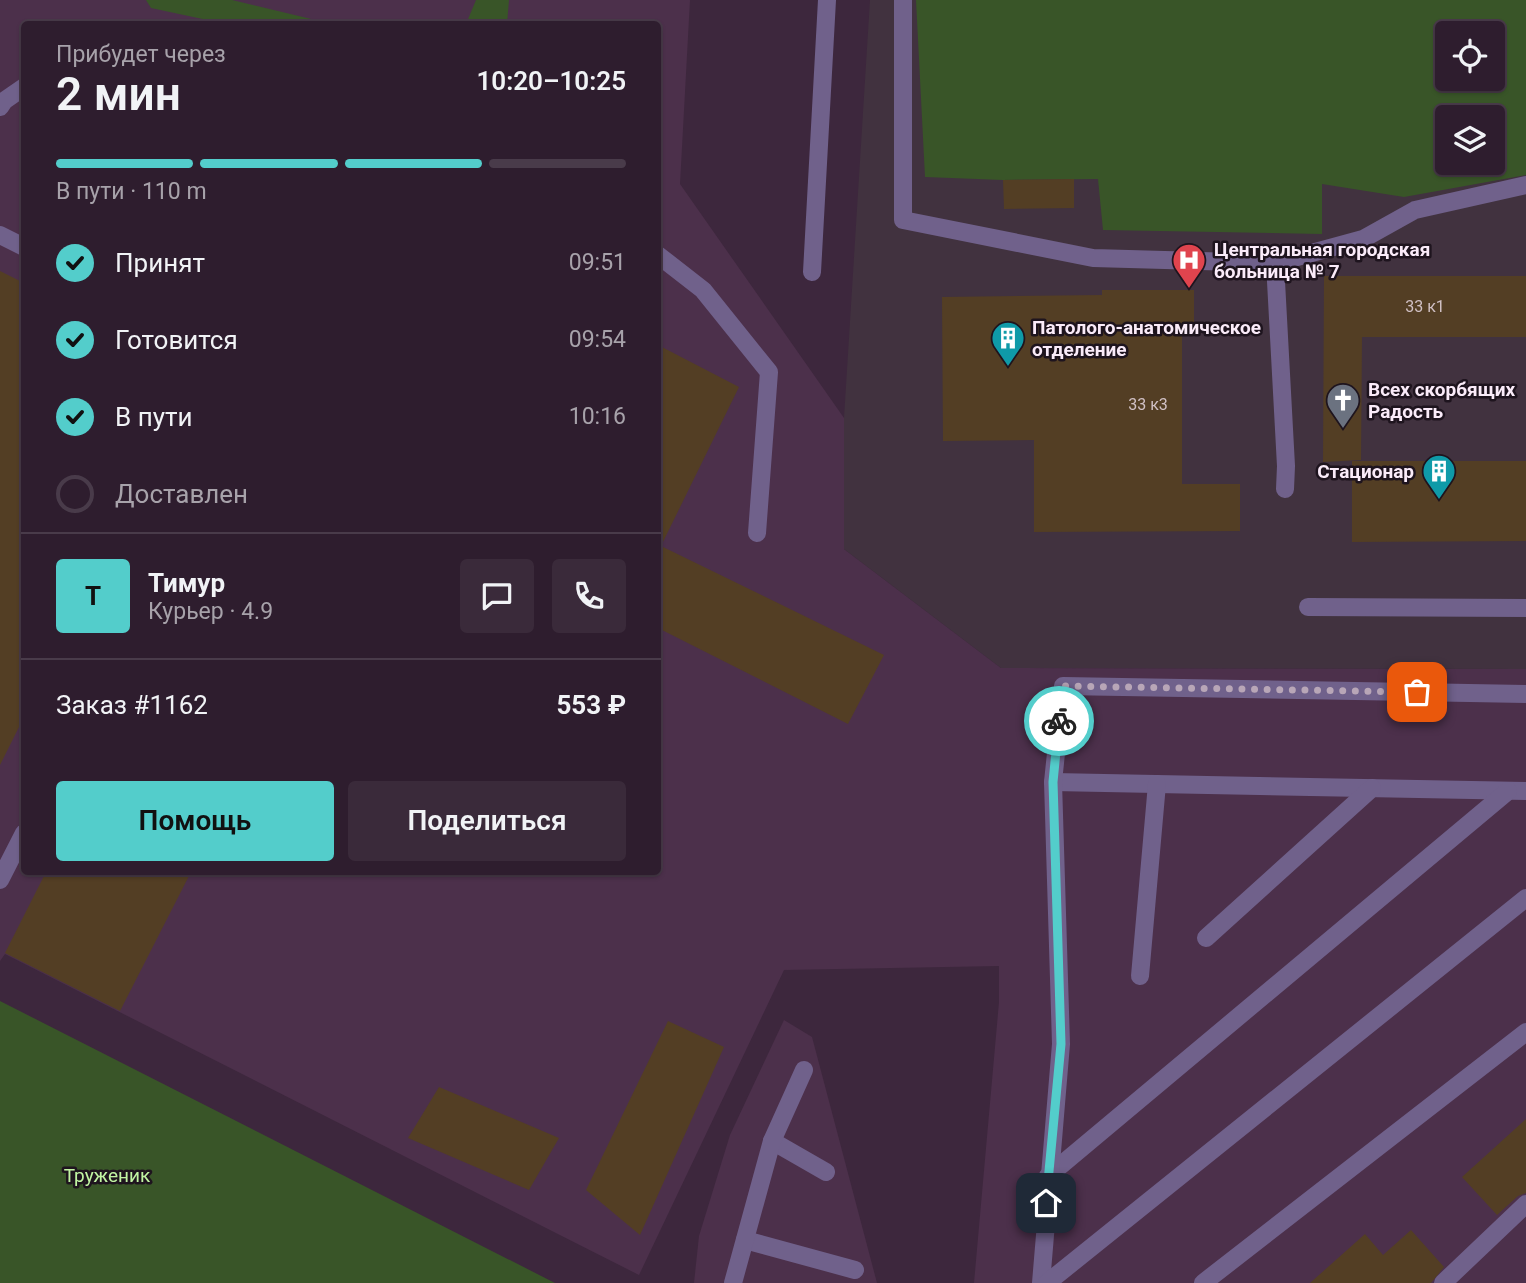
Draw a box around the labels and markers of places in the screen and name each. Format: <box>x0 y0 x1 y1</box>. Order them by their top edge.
place label: Центральная городская больница № 7 <box>1214 238 1430 283</box>
hospital icon: Центральная городская больница № 7 <box>1170 241 1208 290</box>
place label: Патолого-анатомическое отделение <box>1032 316 1261 361</box>
building icon: Патолого-анатомическое отделение <box>989 319 1027 368</box>
place label: Всех скорбящих Радость <box>1368 378 1516 423</box>
church icon: Всех скорбящих Радость <box>1324 381 1362 430</box>
building icon: Стационар <box>1420 452 1458 501</box>
place label: Стационар <box>1317 460 1414 483</box>
pin <box>1387 662 1447 722</box>
pin <box>1016 1173 1076 1233</box>

